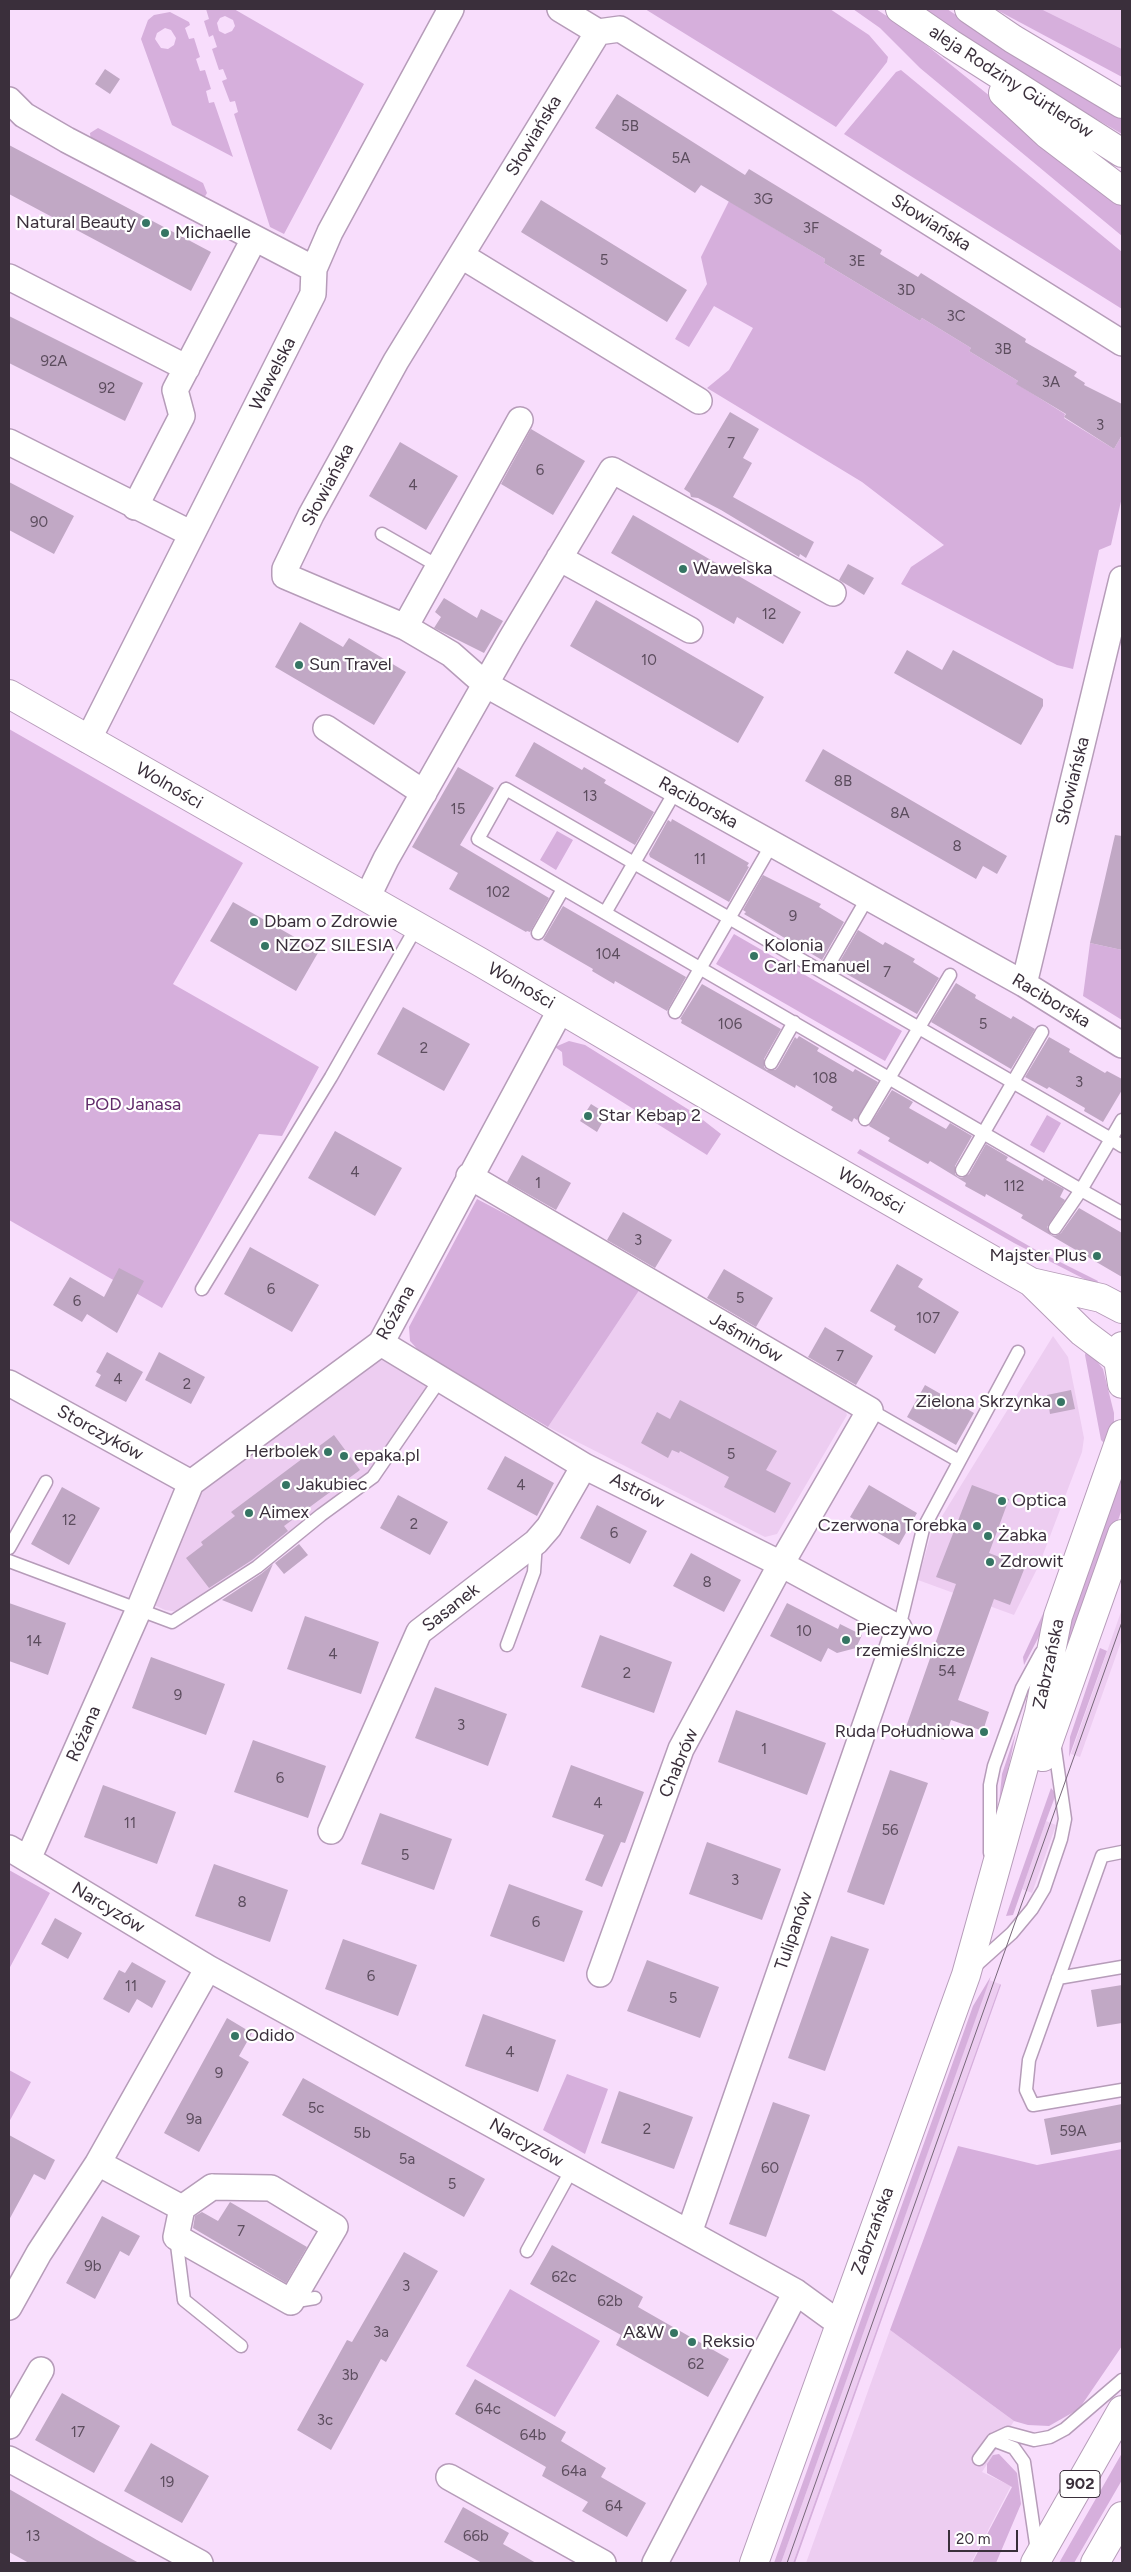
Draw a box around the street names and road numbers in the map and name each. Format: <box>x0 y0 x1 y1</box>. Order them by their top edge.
street label: aleja Rodziny Gürtlerów <box>925 21 1097 143</box>
street label: Słowiańska <box>502 92 566 180</box>
street label: Słowiańska <box>887 190 975 256</box>
street label: Wawelska <box>245 334 301 414</box>
street label: Słowiańska <box>297 440 359 530</box>
street label: Słowiańska <box>1052 735 1094 827</box>
street label: Wolności <box>132 758 206 814</box>
street label: Raciborska <box>654 772 742 834</box>
street label: Wolności <box>484 958 558 1014</box>
street label: Raciborska <box>1008 969 1094 1033</box>
street label: Wolności <box>834 1163 908 1219</box>
street label: Różana <box>372 1282 420 1344</box>
street label: Jaśminów <box>706 1308 786 1368</box>
street label: Storczyków <box>53 1400 147 1466</box>
street label: Astrów <box>606 1469 668 1513</box>
street label: Sasanek <box>418 1579 484 1637</box>
street label: Zabrzańska <box>1029 1617 1069 1711</box>
street label: Różana <box>62 1703 106 1765</box>
street label: Chabrów <box>655 1725 703 1801</box>
street label: Narcyzów <box>68 1878 148 1938</box>
street label: Tulipanów <box>771 1889 817 1973</box>
street label: Narcyzów <box>485 2114 567 2172</box>
street label: Zabrzańska <box>847 2184 899 2278</box>
road number: 902 <box>1060 2470 1100 2498</box>

